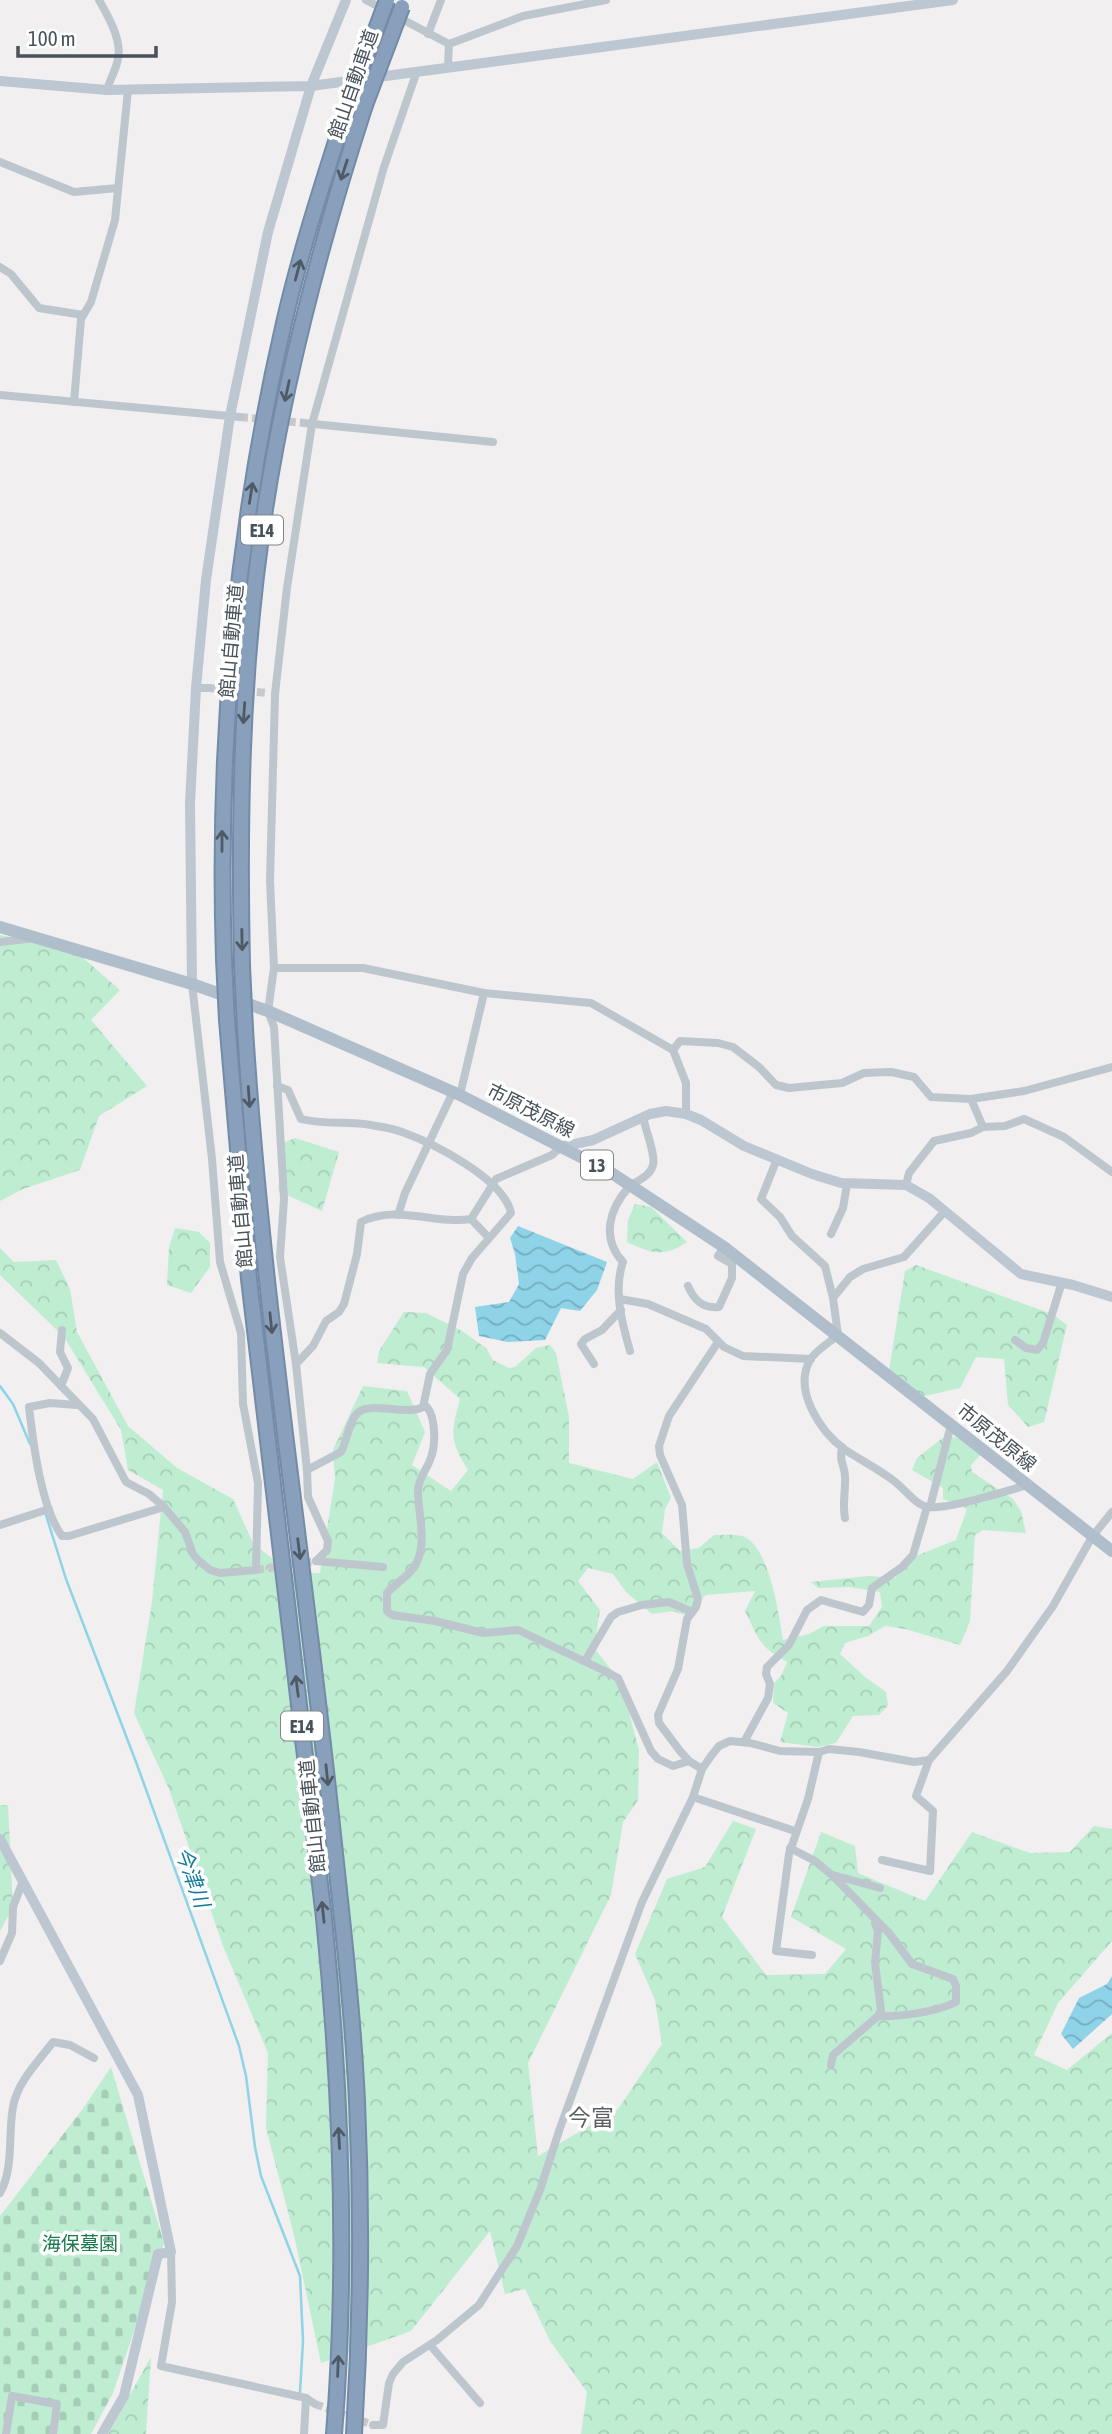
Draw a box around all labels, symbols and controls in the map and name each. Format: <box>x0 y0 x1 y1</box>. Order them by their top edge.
scale bar <box>18 14 156 58</box>
text: 100 m <box>28 26 76 50</box>
street label: 館山自動車道 <box>324 27 382 141</box>
one-way arrow <box>337 159 349 181</box>
one-way arrow <box>292 260 305 282</box>
one-way arrow <box>279 379 293 402</box>
one-way arrow <box>245 482 258 505</box>
road number: E14 <box>241 516 283 544</box>
street label: 館山自動車道 <box>215 583 247 699</box>
one-way arrow <box>237 701 250 724</box>
one-way arrow <box>215 830 229 853</box>
one-way arrow <box>235 929 248 952</box>
street label: 市原茂原線 <box>484 1079 578 1141</box>
one-way arrow <box>243 1085 256 1108</box>
road number: 13 <box>581 1150 613 1180</box>
street label: 館山自動車道 <box>224 1153 256 1269</box>
one-way arrow <box>265 1311 278 1334</box>
street label: 市原茂原線 <box>953 1399 1041 1475</box>
one-way arrow <box>293 1537 306 1560</box>
one-way arrow <box>291 1675 304 1697</box>
road number: E14 <box>281 1712 323 1741</box>
street label: 館山自動車道 <box>295 1758 329 1874</box>
one-way arrow <box>321 1763 334 1786</box>
water label: 今津川 <box>171 1843 216 1913</box>
one-way arrow <box>317 1901 330 1923</box>
district label: 今富 <box>568 2105 614 2131</box>
one-way arrow <box>333 2127 346 2150</box>
park label: 海保墓園 <box>42 2232 118 2254</box>
one-way arrow <box>332 2355 345 2378</box>

